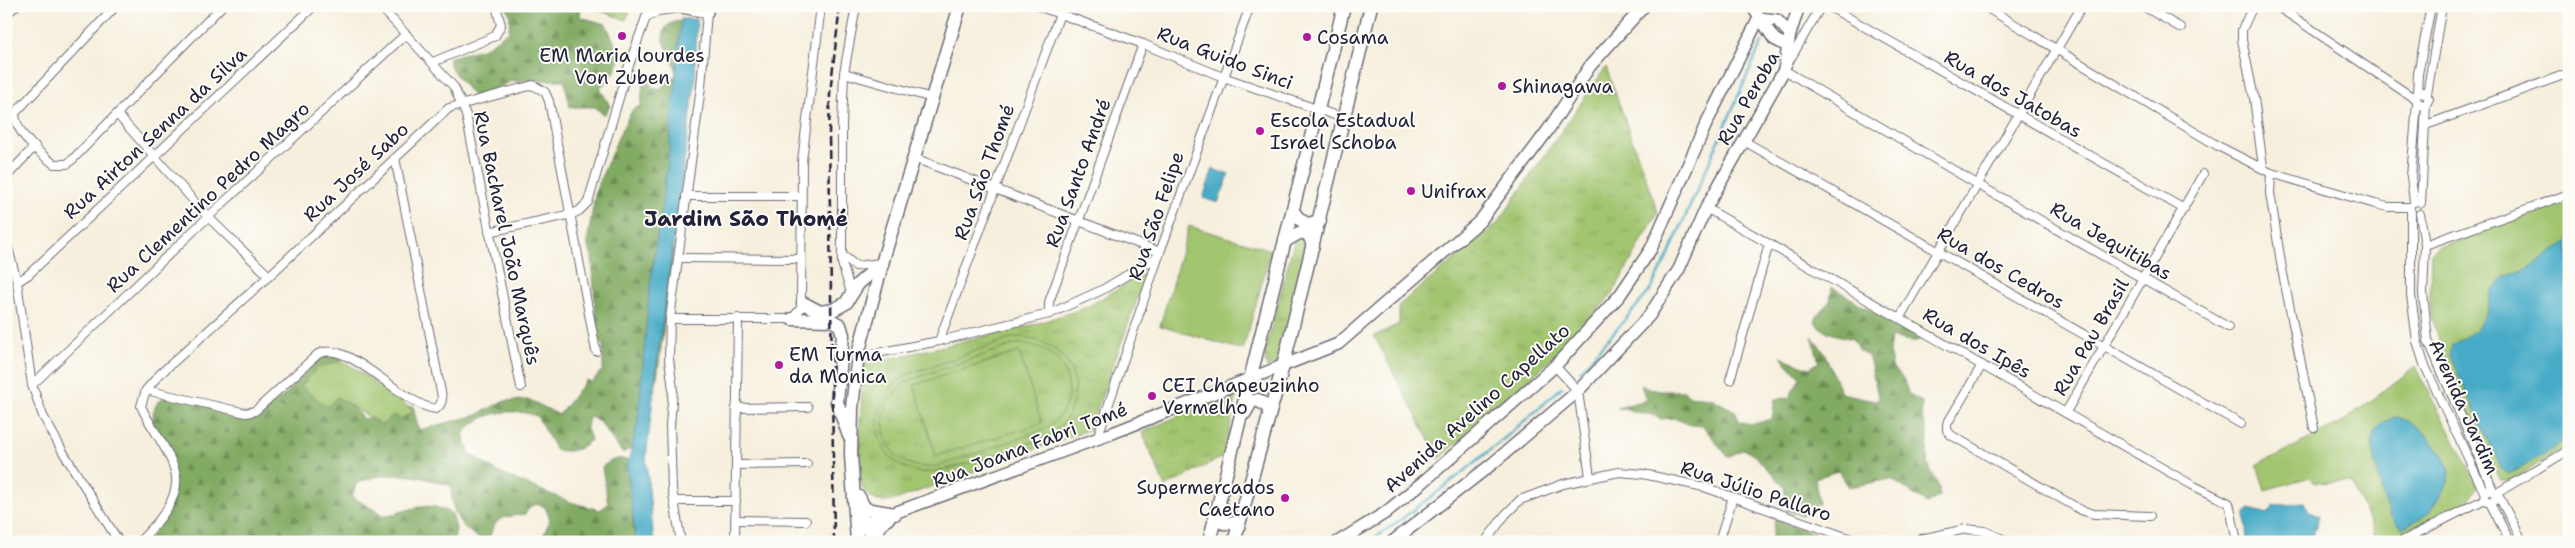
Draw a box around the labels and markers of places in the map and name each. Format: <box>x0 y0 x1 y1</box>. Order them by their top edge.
place label: Cosama <box>1317 25 1389 50</box>
marker: EM Maria lourdes Von Zuben <box>616 30 628 42</box>
marker: Cosama <box>1301 31 1313 43</box>
place label: EM Maria lourdes Von Zuben <box>539 43 705 90</box>
place label: Shinagawa <box>1512 74 1614 99</box>
marker: Shinagawa <box>1496 80 1508 92</box>
place label: Escola Estadual Israel Schoba <box>1270 108 1416 155</box>
marker: Escola Estadual Israel Schoba <box>1254 125 1266 137</box>
place label: Unifrax <box>1421 179 1486 204</box>
marker: Unifrax <box>1405 185 1417 197</box>
place label: EM Turma da Monica <box>789 342 887 389</box>
marker: EM Turma da Monica <box>773 359 785 371</box>
place label: CEI Chapeuzinho Vermelho <box>1162 373 1319 420</box>
marker: CEI Chapeuzinho Vermelho <box>1146 390 1158 402</box>
place label: Supermercados Caetano <box>1137 475 1275 522</box>
marker: Supermercados Caetano <box>1279 492 1291 504</box>

